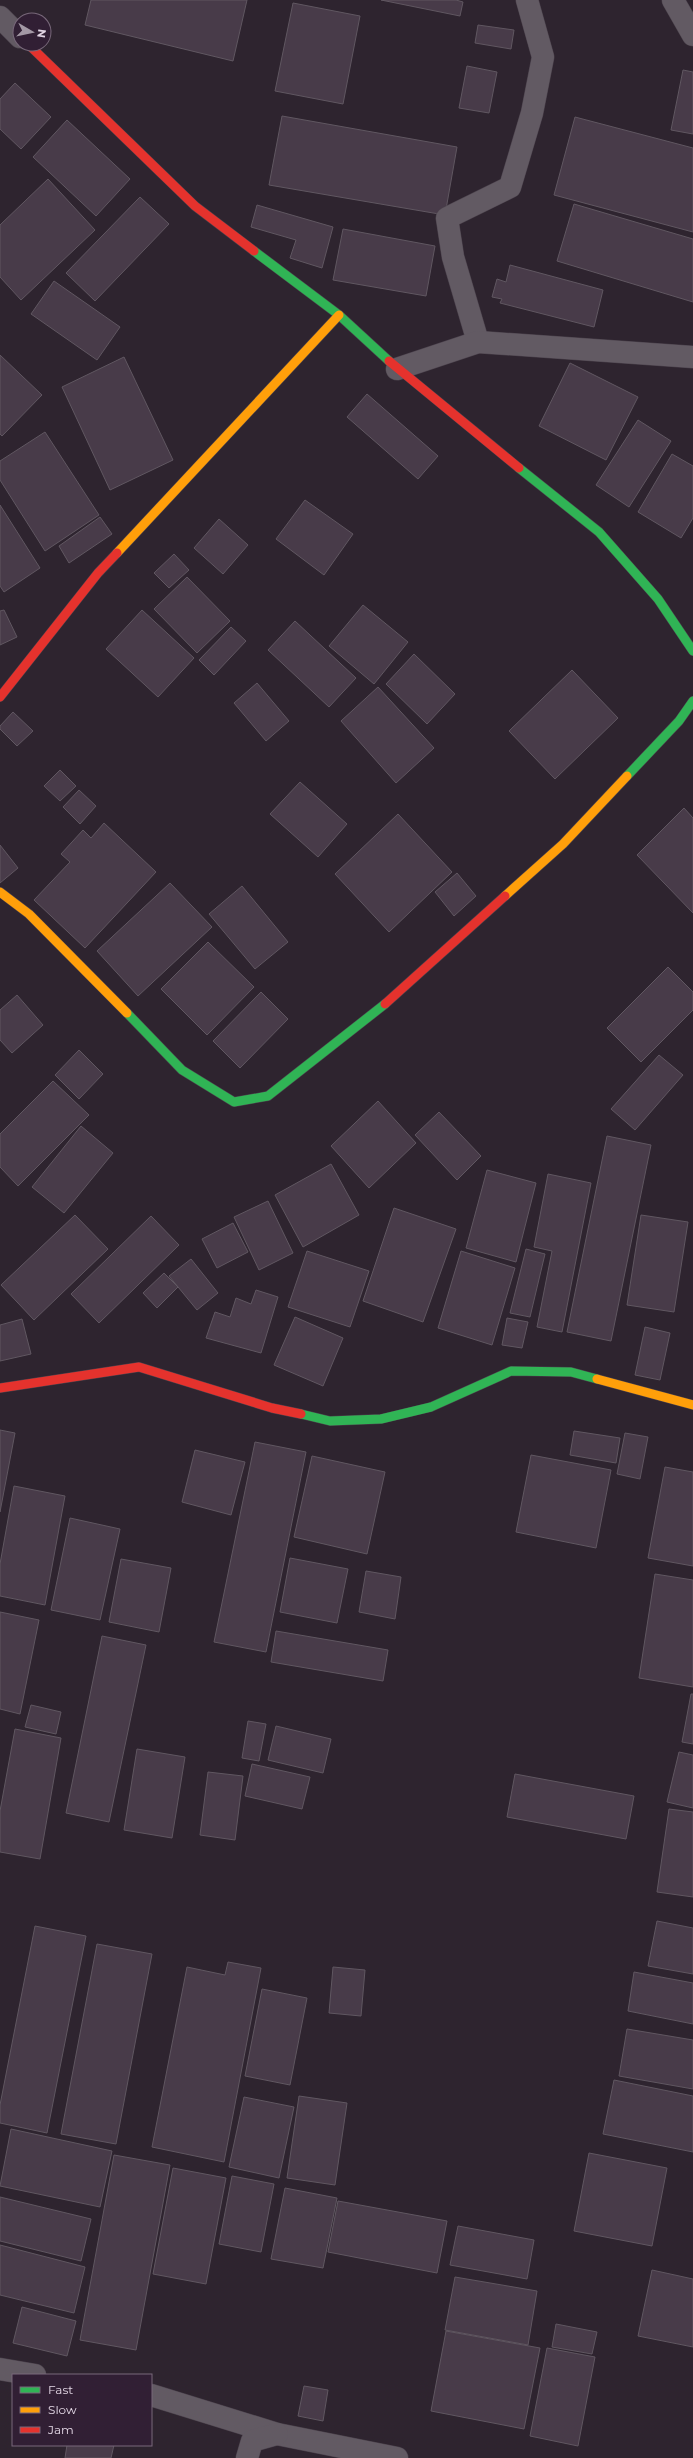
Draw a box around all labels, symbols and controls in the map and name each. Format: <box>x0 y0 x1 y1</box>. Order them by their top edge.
north arrow <box>12 12 52 52</box>
text: N <box>34 28 49 39</box>
legend <box>12 2374 152 2446</box>
text: Fast <box>48 2382 73 2397</box>
text: Slow <box>48 2402 77 2417</box>
text: Jam <box>47 2422 74 2437</box>

